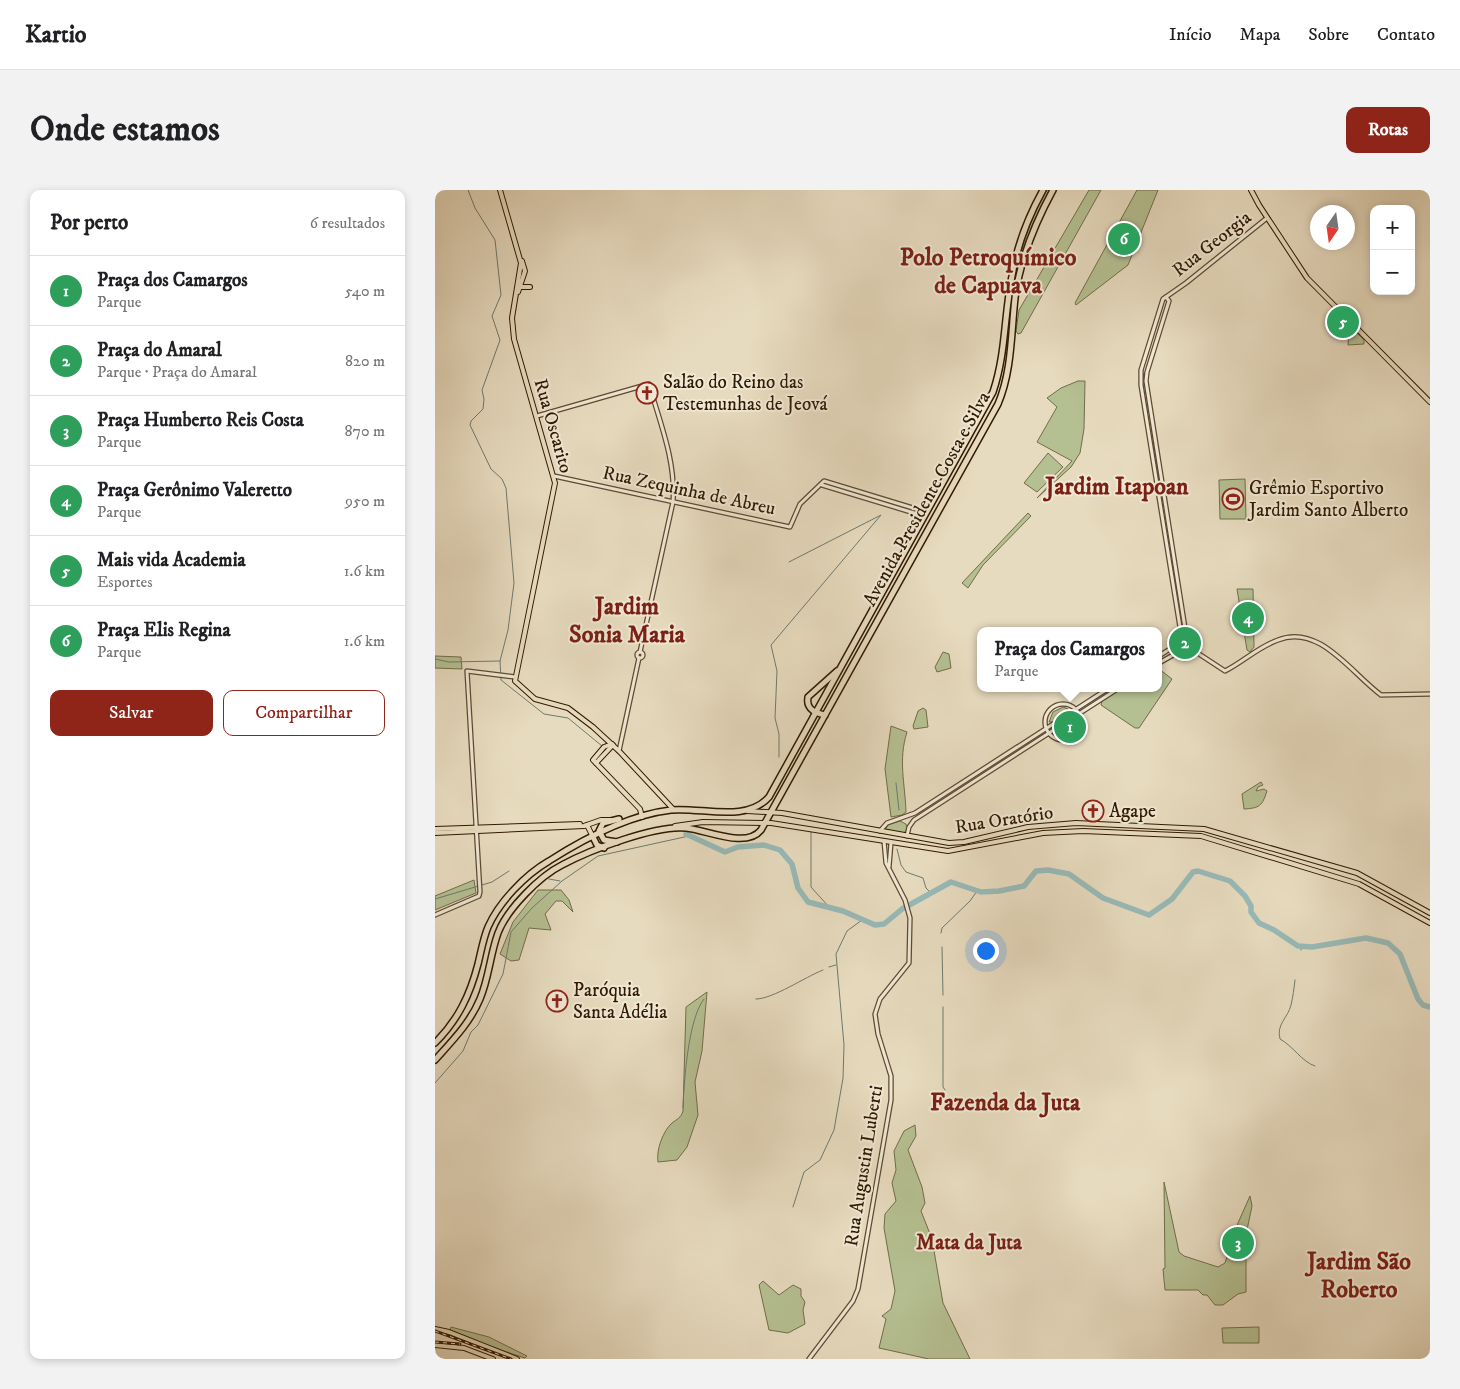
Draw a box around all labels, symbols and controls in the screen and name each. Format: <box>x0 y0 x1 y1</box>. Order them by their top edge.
text: Kartio <box>25 20 87 50</box>
text: Início <box>1169 24 1212 46</box>
text: Mapa <box>1240 24 1280 46</box>
text: Sobre <box>1308 24 1349 46</box>
text: Contato <box>1377 24 1435 46</box>
button: Rotas <box>1346 107 1430 153</box>
text: Onde estamos <box>30 108 220 152</box>
north arrow <box>1310 205 1355 250</box>
map controls <box>1370 205 1415 295</box>
button: + <box>1370 205 1415 250</box>
street label: Rua Georgia <box>1168 206 1256 282</box>
text: Por perto <box>50 210 128 236</box>
text: 6 resultados <box>310 213 385 233</box>
pin: 6 <box>1108 220 1140 258</box>
district label: Polo Petroquímico de Capuava <box>900 243 1077 301</box>
button: − <box>1370 250 1415 295</box>
text: Praça dos Camargos <box>97 269 248 292</box>
text: 1 <box>63 281 69 301</box>
text: 540 m <box>345 281 385 301</box>
text: Parque <box>97 292 141 312</box>
pin: 5 <box>1327 303 1359 341</box>
text: Praça do Amaral <box>97 339 222 362</box>
text: 2 <box>62 351 70 371</box>
text: 820 m <box>345 351 385 371</box>
text: Parque · Praça do Amaral <box>97 362 257 382</box>
place label: Salão do Reino das Testemunhas de Jeová <box>663 371 828 416</box>
street label: Rua Oscarito <box>529 376 577 476</box>
church icon: Salão do Reino das Testemunhas de Jeová <box>635 381 659 405</box>
street label: Avenida Presidente Costa e Silva <box>858 388 996 610</box>
text: Praça Humberto Reis Costa <box>97 409 304 432</box>
text: 3 <box>63 421 69 441</box>
text: 870 m <box>345 421 385 441</box>
text: Parque <box>97 432 141 452</box>
street label: Rua Zequinha de Abreu <box>600 461 777 522</box>
district label: Jardim Itapoan <box>1042 472 1189 502</box>
place label: Grêmio Esportivo Jardim Santo Alberto <box>1247 477 1408 522</box>
text: Praça Gerônimo Valeretto <box>97 479 292 502</box>
sports icon: Grêmio Esportivo Jardim Santo Alberto <box>1221 487 1245 511</box>
text: 4 <box>61 491 71 511</box>
text: 950 m <box>345 491 385 511</box>
text: Parque <box>97 502 141 522</box>
text: Mais vida Academia <box>97 549 246 572</box>
text: 5 <box>62 561 70 581</box>
text: 1.6 km <box>344 561 385 581</box>
text: Esportes <box>97 572 152 592</box>
district label: Jardim Sonia Maria <box>569 592 686 650</box>
pin: 4 <box>1232 599 1264 637</box>
text: Praça Elis Regina <box>97 619 231 642</box>
pin: 2 <box>1169 624 1201 662</box>
popup <box>977 627 1162 692</box>
text: 6 <box>62 631 70 651</box>
text: 1.6 km <box>344 631 385 651</box>
text: Praça dos Camargos <box>994 638 1145 661</box>
text: Parque <box>97 642 141 662</box>
text: Parque <box>994 661 1038 681</box>
button: Salvar <box>50 690 213 736</box>
button: Compartilhar <box>223 690 385 736</box>
pin: 1 <box>1054 708 1086 746</box>
church icon: Agape <box>1081 799 1105 823</box>
place label: Agape <box>1109 800 1156 823</box>
street label: Rua Oratório <box>953 801 1055 839</box>
your location <box>973 938 999 964</box>
place label: Paróquia Santa Adélia <box>573 979 667 1024</box>
church icon: Paróquia Santa Adélia <box>545 989 569 1013</box>
street label: Rua Augustin Luberti <box>840 1084 888 1248</box>
district label: Fazenda da Juta <box>930 1088 1081 1118</box>
pin: 3 <box>1222 1224 1254 1262</box>
district label: Mata da Juta <box>916 1230 1023 1256</box>
district label: Jardim São Roberto <box>1304 1247 1411 1305</box>

